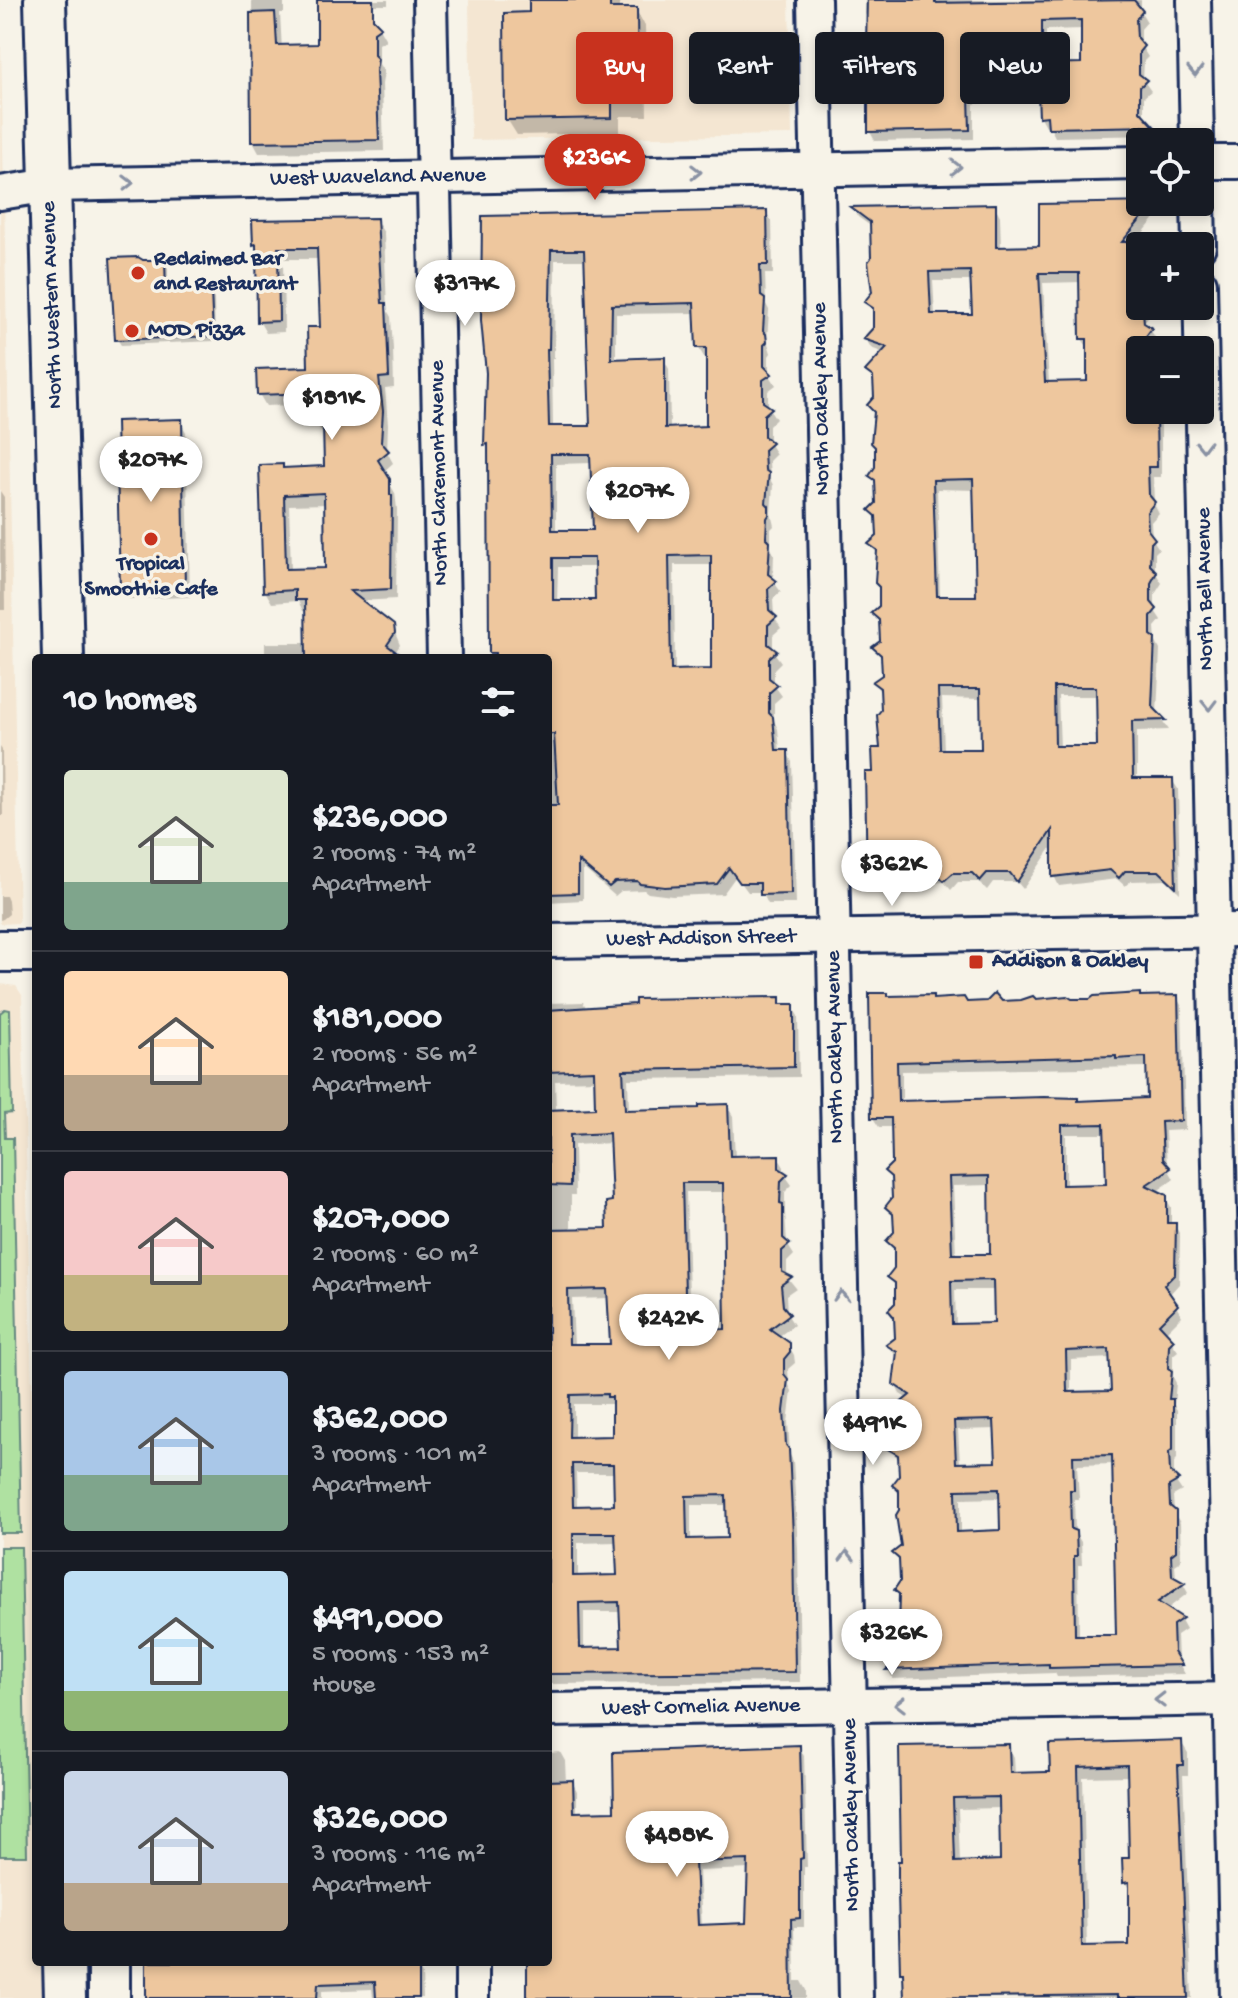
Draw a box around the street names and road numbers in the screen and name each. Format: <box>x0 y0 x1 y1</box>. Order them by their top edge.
street label: West Waveland Avenue <box>270 163 487 193</box>
street label: North Western Avenue <box>36 200 70 409</box>
street label: North Oakley Avenue <box>807 302 837 496</box>
street label: North Claremont Avenue <box>425 359 455 586</box>
street label: North Bell Avenue <box>1192 507 1220 671</box>
street label: West Addison Street <box>606 924 798 954</box>
street label: North Oakley Avenue <box>821 950 851 1144</box>
street label: West Cornelia Avenue <box>602 1693 801 1723</box>
street label: North Oakley Avenue <box>837 1718 867 1912</box>

